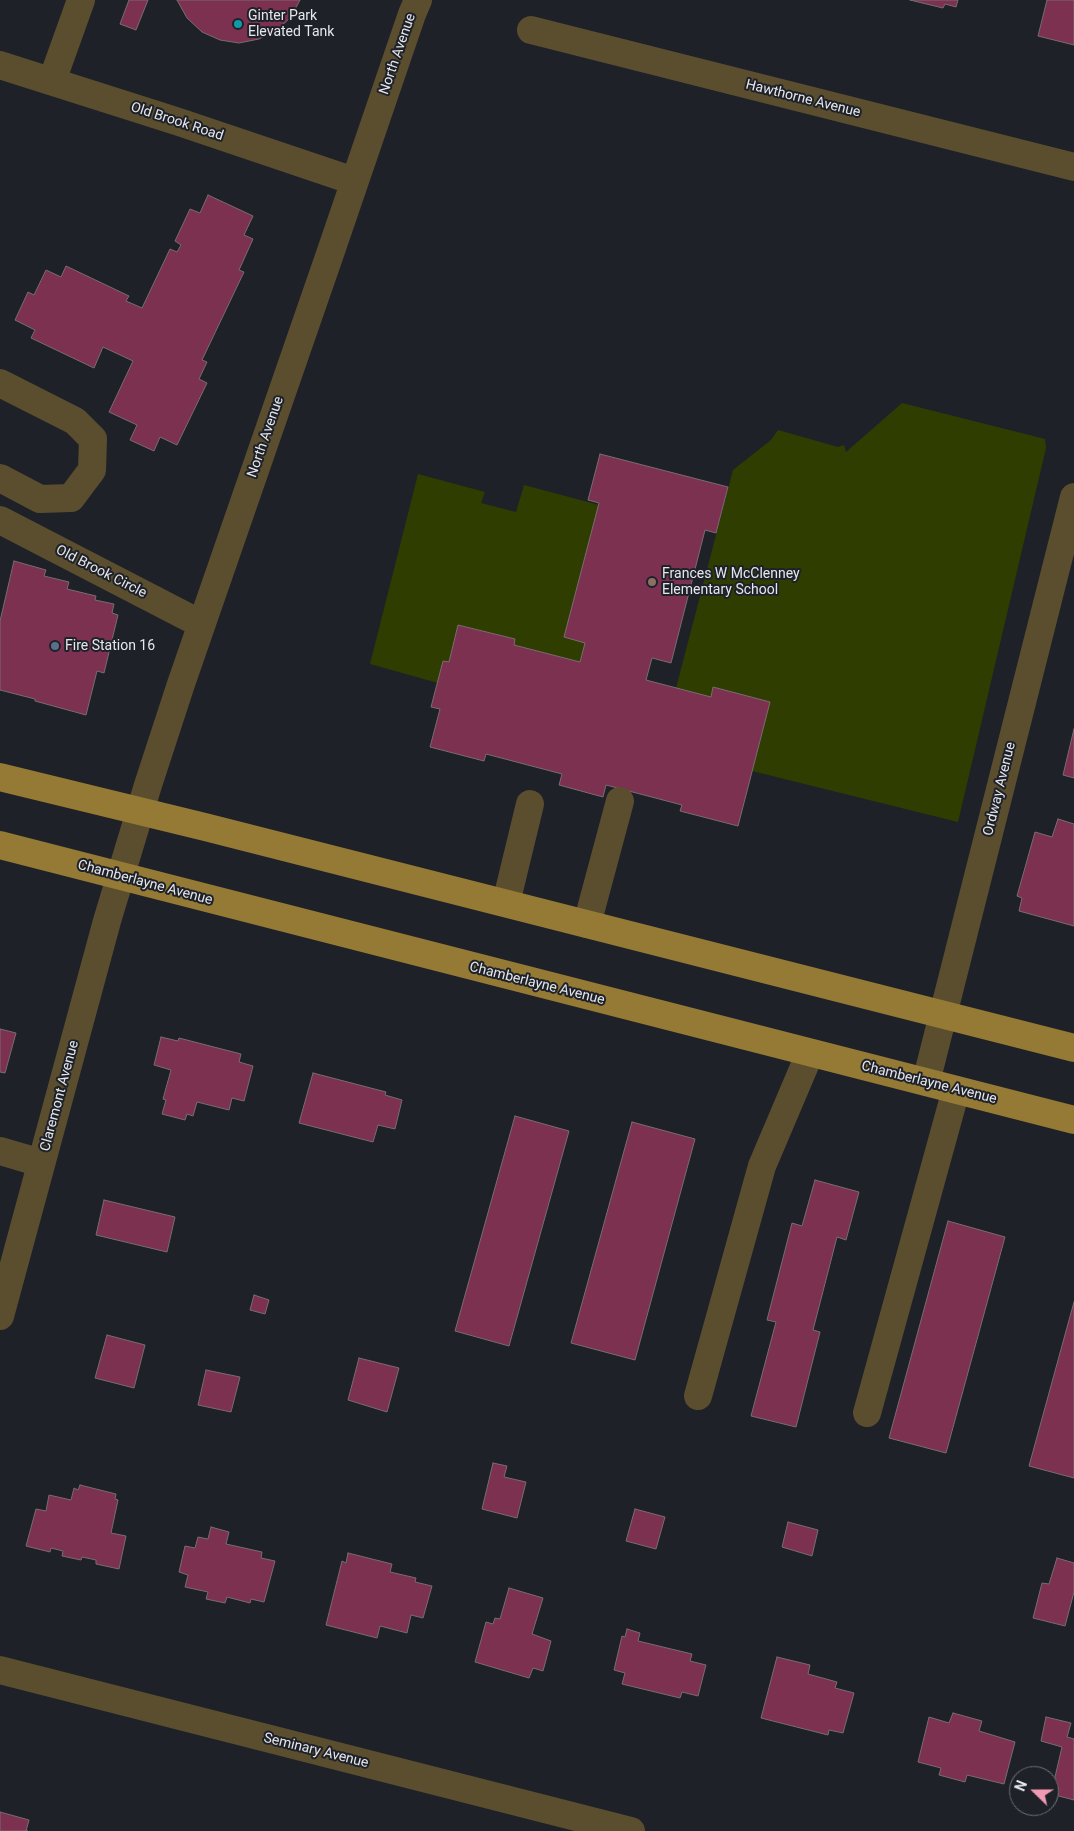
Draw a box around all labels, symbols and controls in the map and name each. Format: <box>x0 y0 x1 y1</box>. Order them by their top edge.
place label: Ginter Park Elevated Tank <box>248 8 334 40</box>
street label: North Avenue <box>376 11 420 97</box>
marker: Ginter Park Elevated Tank <box>232 18 244 30</box>
street label: Hawthorne Avenue <box>744 77 862 121</box>
street label: Old Brook Road <box>129 99 225 145</box>
street label: North Avenue <box>244 394 288 480</box>
street label: Old Brook Circle <box>53 542 149 602</box>
place label: Frances W McClenney Elementary School <box>662 566 800 598</box>
marker: Frances W McClenney Elementary School <box>646 576 658 588</box>
place label: Fire Station 16 <box>65 638 155 654</box>
marker: Fire Station 16 <box>49 640 61 652</box>
street label: Ordway Avenue <box>980 740 1020 838</box>
street label: Chamberlayne Avenue <box>76 857 214 909</box>
street label: Chamberlayne Avenue <box>468 959 606 1009</box>
street label: Claremont Avenue <box>37 1039 83 1153</box>
street label: Chamberlayne Avenue <box>860 1058 998 1108</box>
street label: Seminary Avenue <box>262 1730 370 1772</box>
north arrow <box>1009 1766 1059 1816</box>
text: N <box>1012 1778 1030 1793</box>

